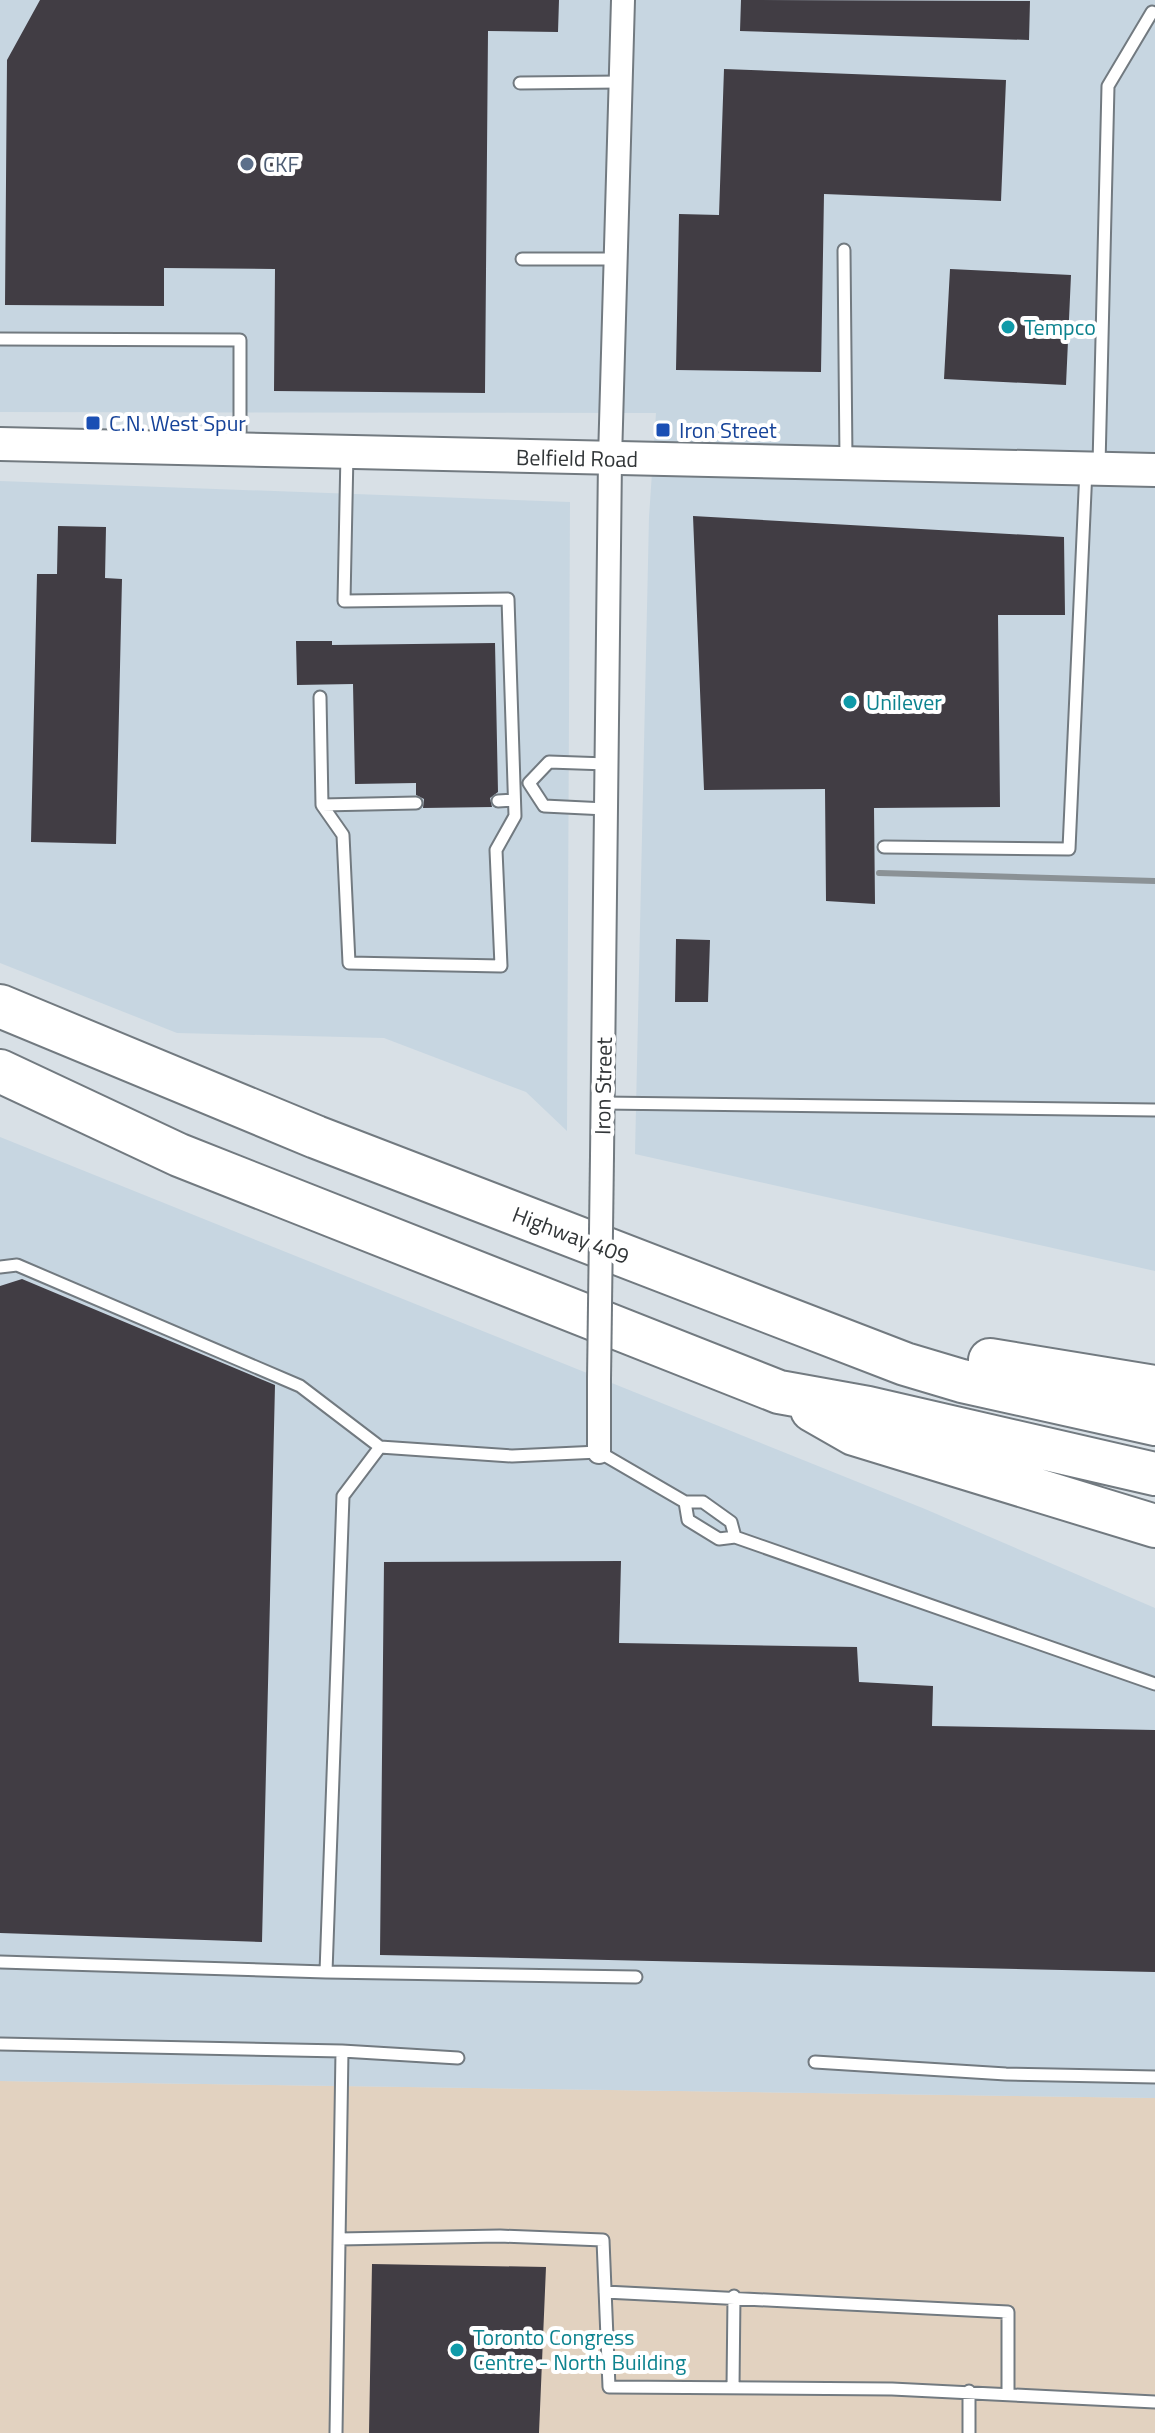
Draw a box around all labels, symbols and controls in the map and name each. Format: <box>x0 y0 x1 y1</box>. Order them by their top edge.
place label: CKF <box>263 147 299 181</box>
marker: CKF <box>238 155 256 173</box>
place label: Tempco <box>1024 310 1096 344</box>
marker: Tempco <box>999 318 1017 336</box>
place label: C.N. West Spur <box>109 406 246 440</box>
place label: Iron Street <box>679 413 777 447</box>
marker: C.N. West Spur <box>84 414 102 432</box>
marker: Iron Street <box>654 421 672 439</box>
street label: Belfield Road <box>516 440 638 476</box>
place label: Unilever <box>866 685 942 719</box>
marker: Unilever <box>841 693 859 711</box>
street label: Iron Street <box>585 1037 621 1135</box>
street label: Highway 409 <box>508 1197 634 1273</box>
place label: Toronto Congress Centre - North Building <box>473 2320 686 2379</box>
marker: Toronto Congress Centre - North Building <box>448 2341 466 2359</box>

